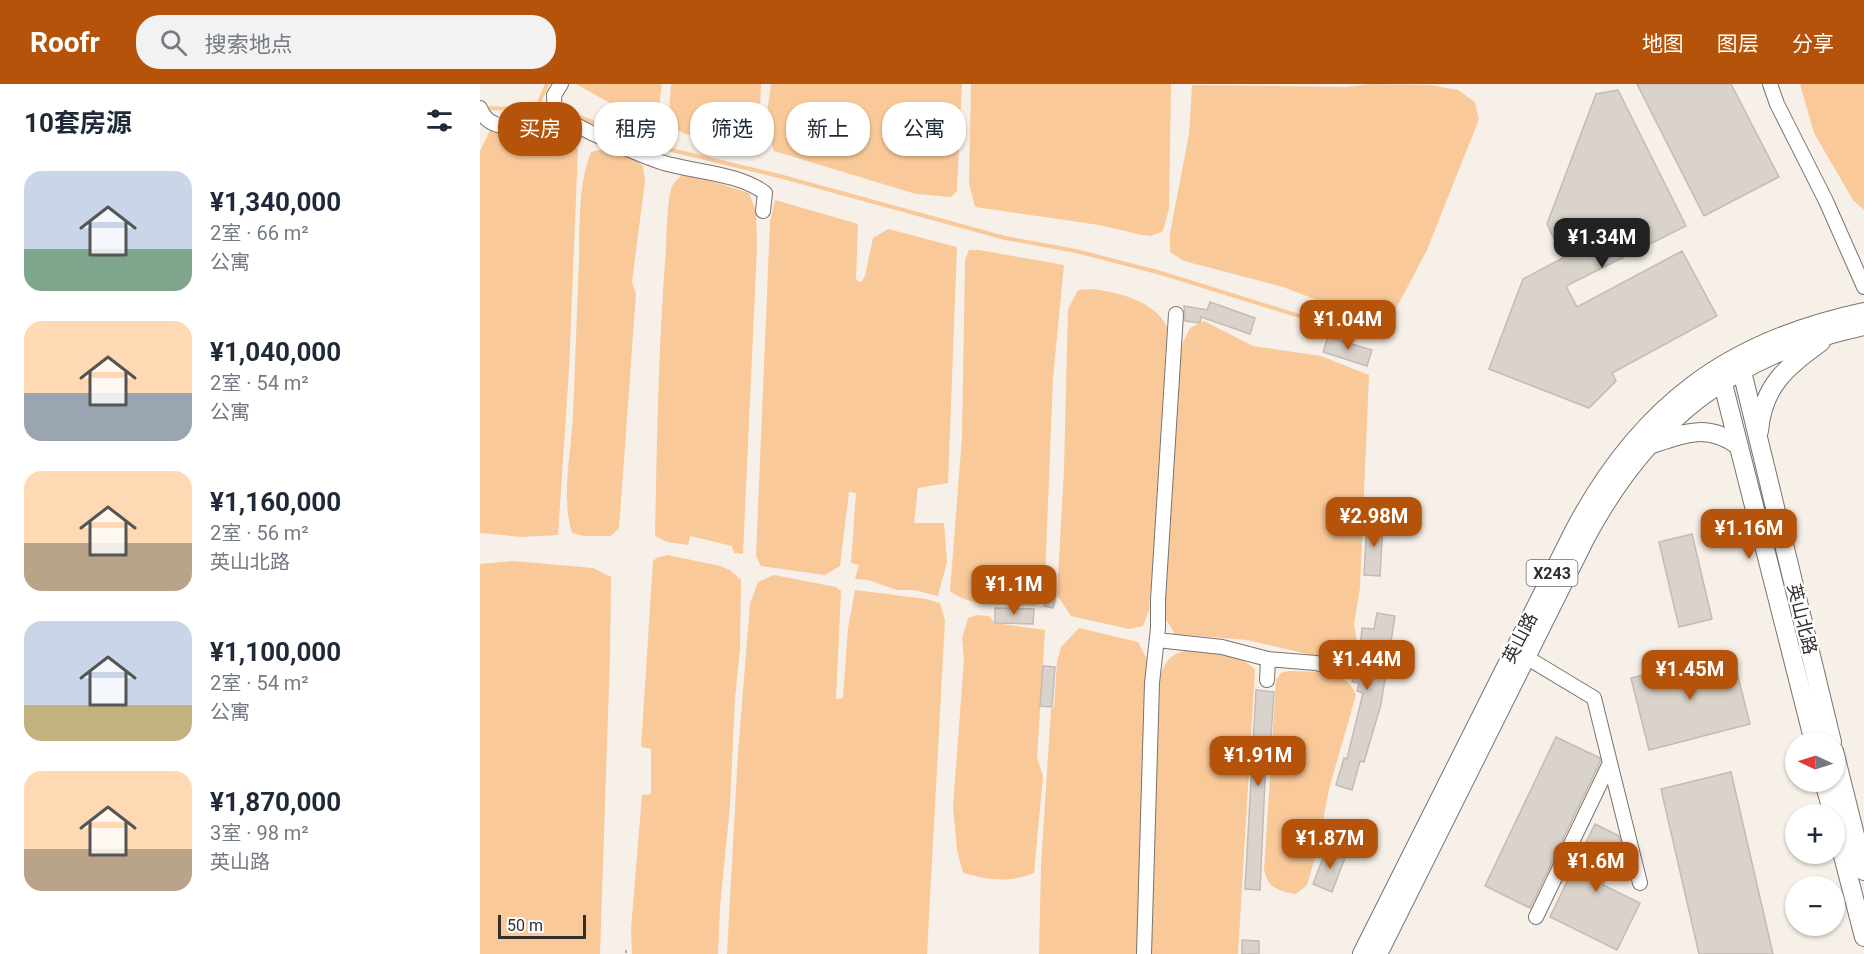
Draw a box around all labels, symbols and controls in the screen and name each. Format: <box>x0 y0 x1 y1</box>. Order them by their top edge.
search box <box>136 15 556 69</box>
text: Roofr <box>30 26 100 59</box>
icon: search <box>157 26 190 59</box>
text: 搜索地点 <box>205 32 293 57</box>
text: 地图 <box>1642 32 1684 56</box>
text: 图层 <box>1717 32 1759 56</box>
text: 分享 <box>1792 32 1834 56</box>
chip: 买房 <box>498 102 582 156</box>
chip: 租房 <box>594 102 678 156</box>
chip: 筛选 <box>690 102 774 156</box>
chip: 新上 <box>786 102 870 156</box>
chip: 公寓 <box>882 102 966 156</box>
icon: filters <box>423 104 456 137</box>
text: 10套房源 <box>24 108 132 138</box>
text: ¥1,340,000 <box>210 187 341 217</box>
icon: home <box>72 195 144 267</box>
pin: ¥1.34M <box>1553 218 1651 269</box>
text: 2室 · 66 m² <box>210 221 309 245</box>
text: ¥1.34M <box>1568 225 1636 249</box>
text: 公寓 <box>210 250 250 274</box>
pin: ¥1.04M <box>1299 300 1397 351</box>
text: ¥1.04M <box>1314 307 1382 331</box>
text: ¥1,040,000 <box>210 337 341 367</box>
icon: home <box>72 345 144 417</box>
text: 2室 · 54 m² <box>210 371 309 395</box>
text: 公寓 <box>210 400 250 424</box>
text: ¥1,160,000 <box>210 487 341 517</box>
icon: home <box>72 495 144 567</box>
pin: ¥2.98M <box>1325 497 1423 548</box>
text: ¥2.98M <box>1340 504 1408 528</box>
pin: ¥1.16M <box>1700 509 1798 560</box>
text: ¥1.16M <box>1715 516 1783 540</box>
text: 2室 · 56 m² <box>210 521 309 545</box>
text: 英山北路 <box>210 550 290 574</box>
road number: X243 <box>1526 560 1578 586</box>
pin: ¥1.1M <box>972 565 1056 616</box>
text: ¥1.1M <box>986 572 1042 596</box>
street label: 英山北路 <box>1784 581 1821 656</box>
street label: 英山路 <box>1498 609 1541 667</box>
text: ¥1,100,000 <box>210 637 341 667</box>
pin: ¥1.44M <box>1318 640 1416 691</box>
icon: home <box>72 645 144 717</box>
text: ¥1.44M <box>1333 647 1401 671</box>
pin: ¥1.45M <box>1641 650 1739 701</box>
text: ¥1.45M <box>1656 657 1724 681</box>
text: 2室 · 54 m² <box>210 671 309 695</box>
text: 公寓 <box>210 700 250 724</box>
north arrow <box>1785 732 1845 792</box>
map controls <box>1785 732 1845 936</box>
pin: ¥1.91M <box>1209 736 1307 787</box>
text: ¥1.91M <box>1224 743 1292 767</box>
text: ¥1,870,000 <box>210 787 341 817</box>
icon: home <box>72 795 144 867</box>
button: + <box>1785 804 1845 864</box>
pin: ¥1.87M <box>1281 819 1379 870</box>
text: 3室 · 98 m² <box>210 821 309 845</box>
text: ¥1.87M <box>1296 826 1364 850</box>
pin: ¥1.6M <box>1554 842 1638 893</box>
text: ¥1.6M <box>1568 849 1624 873</box>
text: 英山路 <box>210 850 270 874</box>
button: − <box>1785 876 1845 936</box>
scale bar <box>498 912 586 940</box>
text: 50 m <box>507 916 543 935</box>

